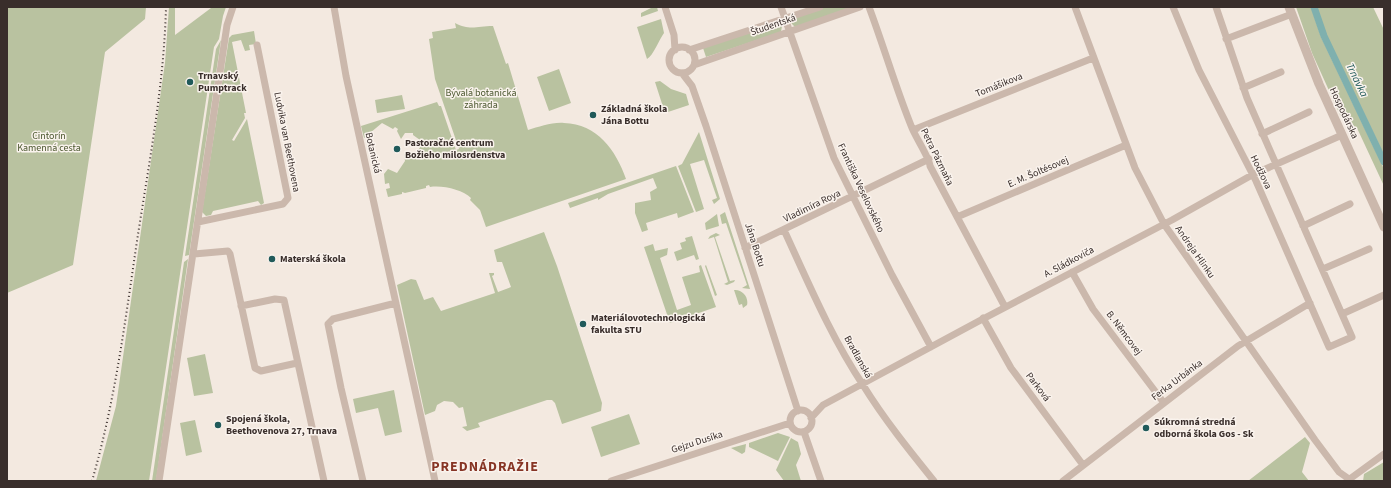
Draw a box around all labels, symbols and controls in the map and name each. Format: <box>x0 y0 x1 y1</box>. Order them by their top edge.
street label: Študentská <box>748 11 798 39</box>
water label: Trnávka <box>1342 61 1372 100</box>
place label: Trnavský Pumptrack <box>198 69 247 95</box>
street label: Tomášikova <box>973 69 1025 101</box>
marker: Trnavský Pumptrack <box>185 77 195 87</box>
street label: Hospodárska <box>1326 85 1362 141</box>
park label: Bývalá botanická záhrada <box>446 86 516 112</box>
street label: Ludvika van Beethovena <box>270 91 304 193</box>
place label: Základná škola Jána Bottu <box>601 102 667 128</box>
marker: Základná škola Jána Bottu <box>588 110 598 120</box>
street label: Petra Pázmaňa <box>917 126 957 188</box>
park label: Cintorín Kamenná cesta <box>17 129 81 155</box>
street label: Botanická <box>361 131 385 175</box>
place label: Pastoračné centrum Božieho milosrdenstva <box>405 136 505 162</box>
street label: Františka Veselovského <box>834 141 888 235</box>
marker: Pastoračné centrum Božieho milosrdenstva <box>392 144 402 154</box>
street label: E. M. Šoltésovej <box>1005 153 1071 191</box>
street label: Hodžova <box>1247 153 1275 191</box>
street label: Vladimíra Roya <box>781 186 843 226</box>
street label: Jána Bottu <box>741 221 769 269</box>
street label: Andreja Hlinku <box>1172 223 1218 281</box>
street label: A. Sládkoviča <box>1041 243 1097 281</box>
place label: Materská škola <box>280 252 346 266</box>
marker: Materská škola <box>267 254 277 264</box>
street label: B. Němcovej <box>1103 308 1145 358</box>
place label: Materiálovotechnologická fakulta STU <box>591 311 706 337</box>
marker: Materiálovotechnologická fakulta STU <box>578 319 588 329</box>
street label: Bradlanská <box>841 333 875 381</box>
street label: Ferka Urbánka <box>1148 356 1206 404</box>
street label: Parková <box>1022 369 1054 405</box>
place label: Spojená škola, Beethovenova 27, Trnava <box>226 412 337 438</box>
place label: Súkromná stredná odborná škola Gos - Sk <box>1154 415 1254 441</box>
marker: Spojená škola, Beethovenova 27, Trnava <box>213 420 223 430</box>
marker: Súkromná stredná odborná škola Gos - Sk <box>1141 423 1151 433</box>
street label: Gejzu Dusíka <box>669 427 725 457</box>
district label: PREDNÁDRAŽIE <box>431 457 539 477</box>

